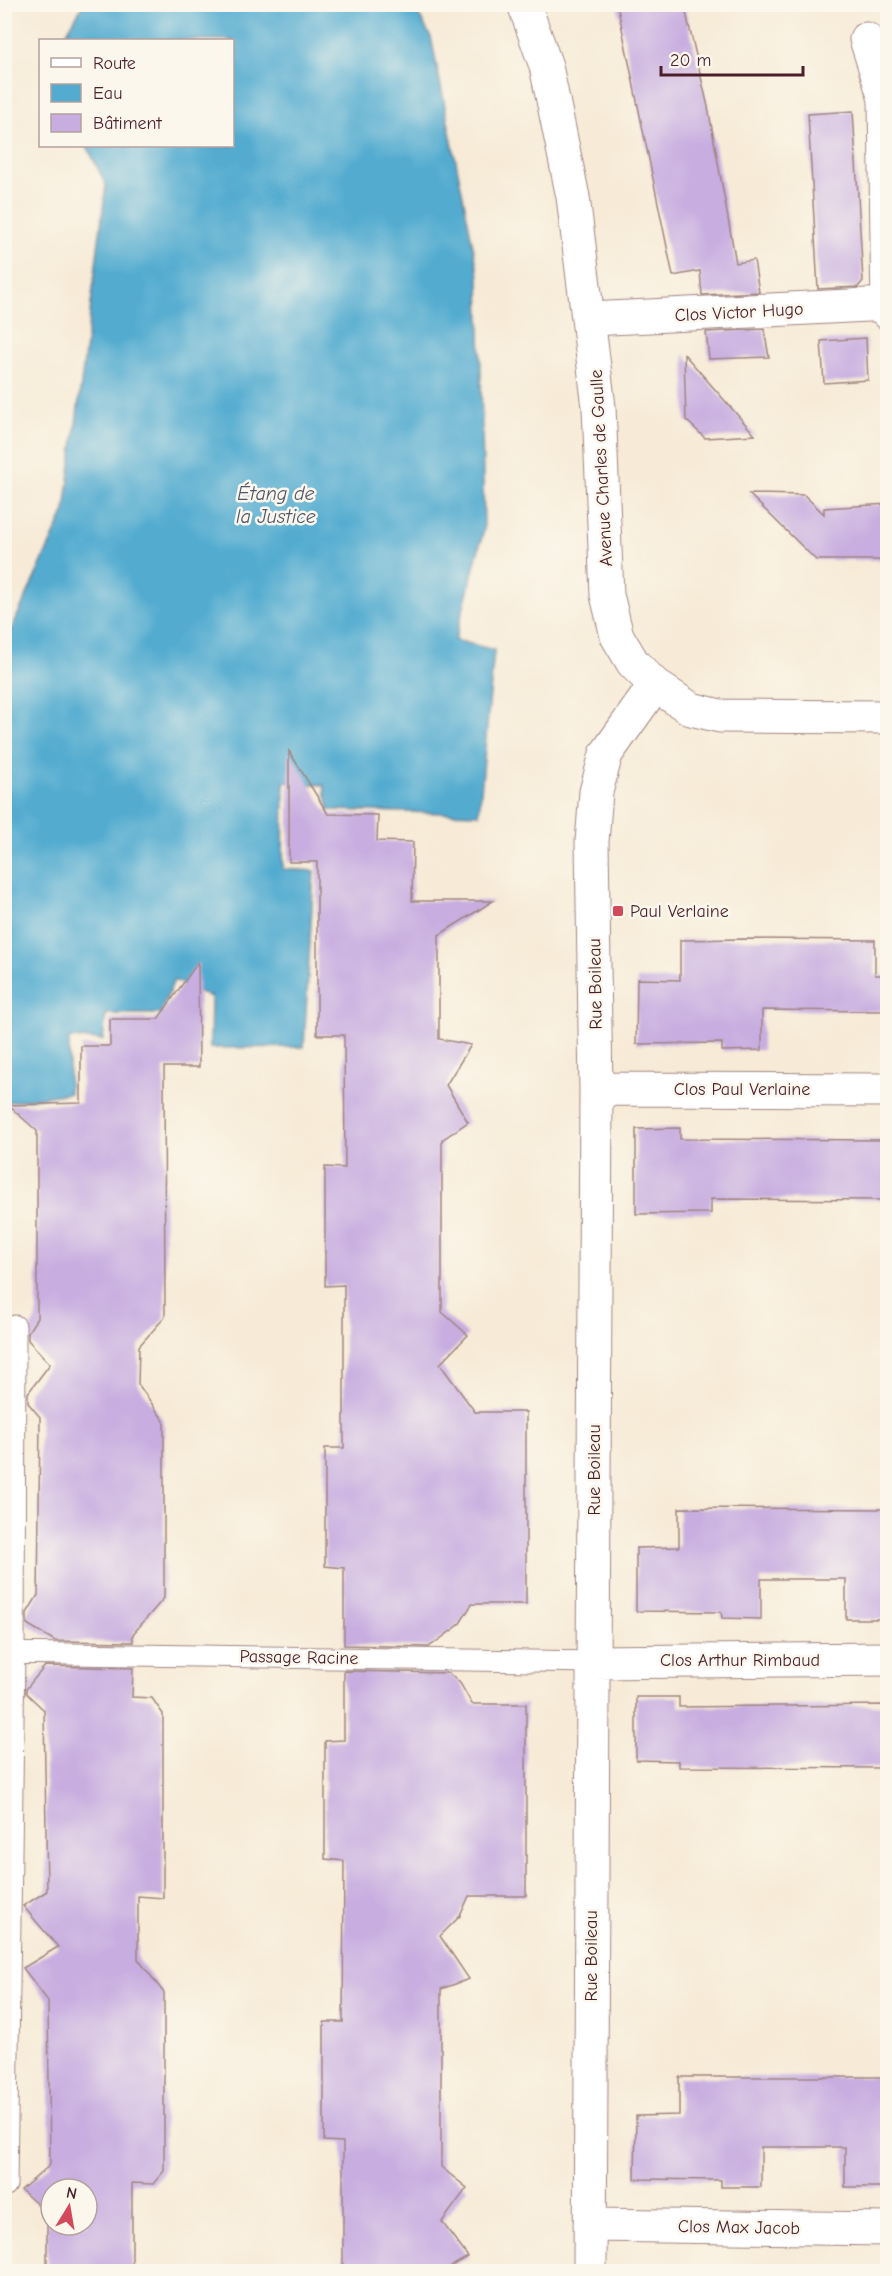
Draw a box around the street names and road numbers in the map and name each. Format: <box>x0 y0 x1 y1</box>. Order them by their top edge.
street label: Clos Victor Hugo <box>674 299 804 326</box>
street label: Avenue Charles de Gaulle <box>586 369 617 567</box>
street label: Rue Boileau <box>584 938 607 1030</box>
street label: Clos Paul Verlaine <box>674 1079 810 1100</box>
street label: Rue Boileau <box>584 1424 605 1516</box>
street label: Passage Racine <box>239 1646 359 1669</box>
street label: Clos Arthur Rimbaud <box>660 1650 820 1671</box>
street label: Rue Boileau <box>581 1910 602 2002</box>
street label: Clos Max Jacob <box>678 2216 800 2239</box>

